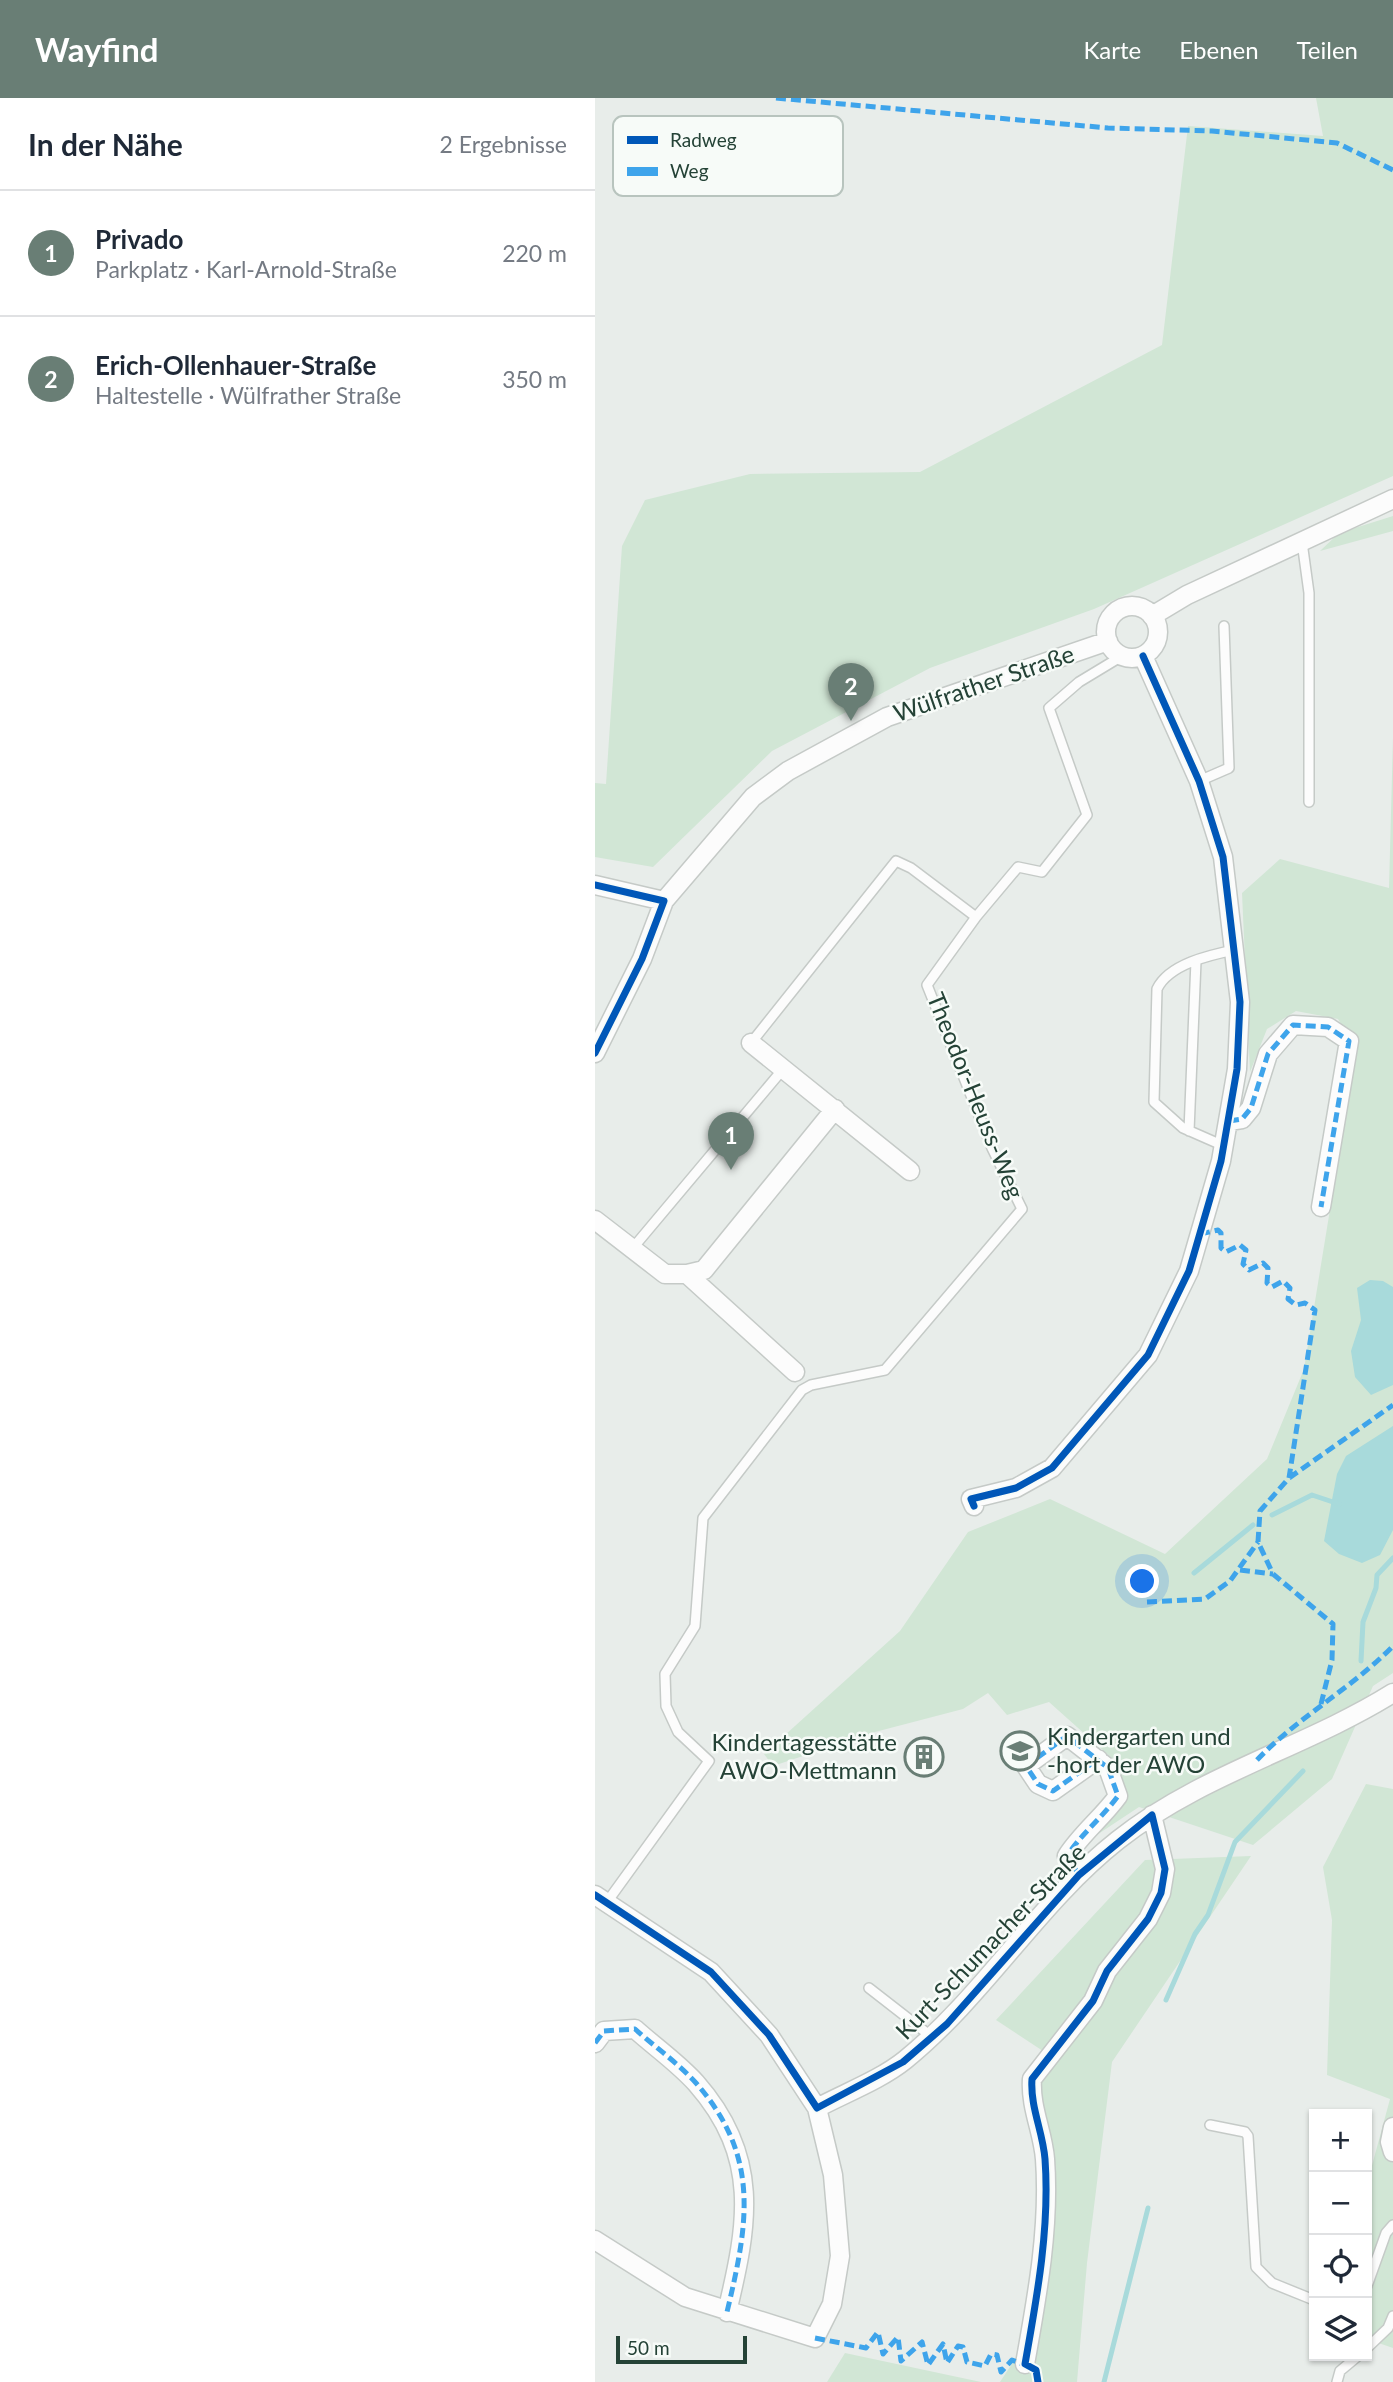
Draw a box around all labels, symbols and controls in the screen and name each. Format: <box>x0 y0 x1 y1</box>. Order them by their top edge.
text: Wayfind <box>35 29 159 69</box>
text: Karte <box>1084 35 1141 64</box>
text: Ebenen <box>1179 35 1259 64</box>
text: Teilen <box>1297 35 1358 64</box>
legend <box>613 116 843 196</box>
text: In der Nähe <box>28 126 183 162</box>
text: Radweg <box>670 128 737 151</box>
text: 2 Ergebnisse <box>439 130 567 158</box>
text: Weg <box>670 159 709 182</box>
text: Privado <box>95 223 183 255</box>
text: 1 <box>44 239 58 267</box>
text: 220 m <box>502 239 567 267</box>
text: Parkplatz · Karl-Arnold-Straße <box>95 255 397 283</box>
text: Erich-Ollenhauer-Straße <box>95 349 376 381</box>
text: 2 <box>44 365 58 393</box>
text: 350 m <box>502 365 567 393</box>
text: Haltestelle · Wülfrather Straße <box>95 381 401 409</box>
street label: Wülfrather Straße <box>889 638 1078 727</box>
pin: 2 <box>828 663 874 721</box>
street label: Theodor-Heuss-Weg <box>922 988 1031 1203</box>
pin: 1 <box>708 1112 754 1170</box>
your location <box>1125 1564 1159 1598</box>
place label: Kindergarten und -hort der AWO <box>1047 1721 1231 1778</box>
place label: Kindertagesstätte AWO-Mettmann <box>711 1727 897 1784</box>
school or university icon: Kindergarten und -hort der AWO <box>999 1730 1041 1772</box>
building icon: Kindertagesstätte AWO-Mettmann <box>903 1736 945 1778</box>
street label: Kurt-Schumacher-Straße <box>889 1837 1091 2045</box>
map controls <box>1309 2109 1372 2361</box>
button: + <box>1309 2109 1372 2172</box>
button: − <box>1309 2172 1372 2235</box>
button: locate <box>1309 2235 1372 2298</box>
button: layers <box>1309 2298 1372 2361</box>
scale bar <box>616 2333 747 2365</box>
text: 50 m <box>627 2336 670 2359</box>

